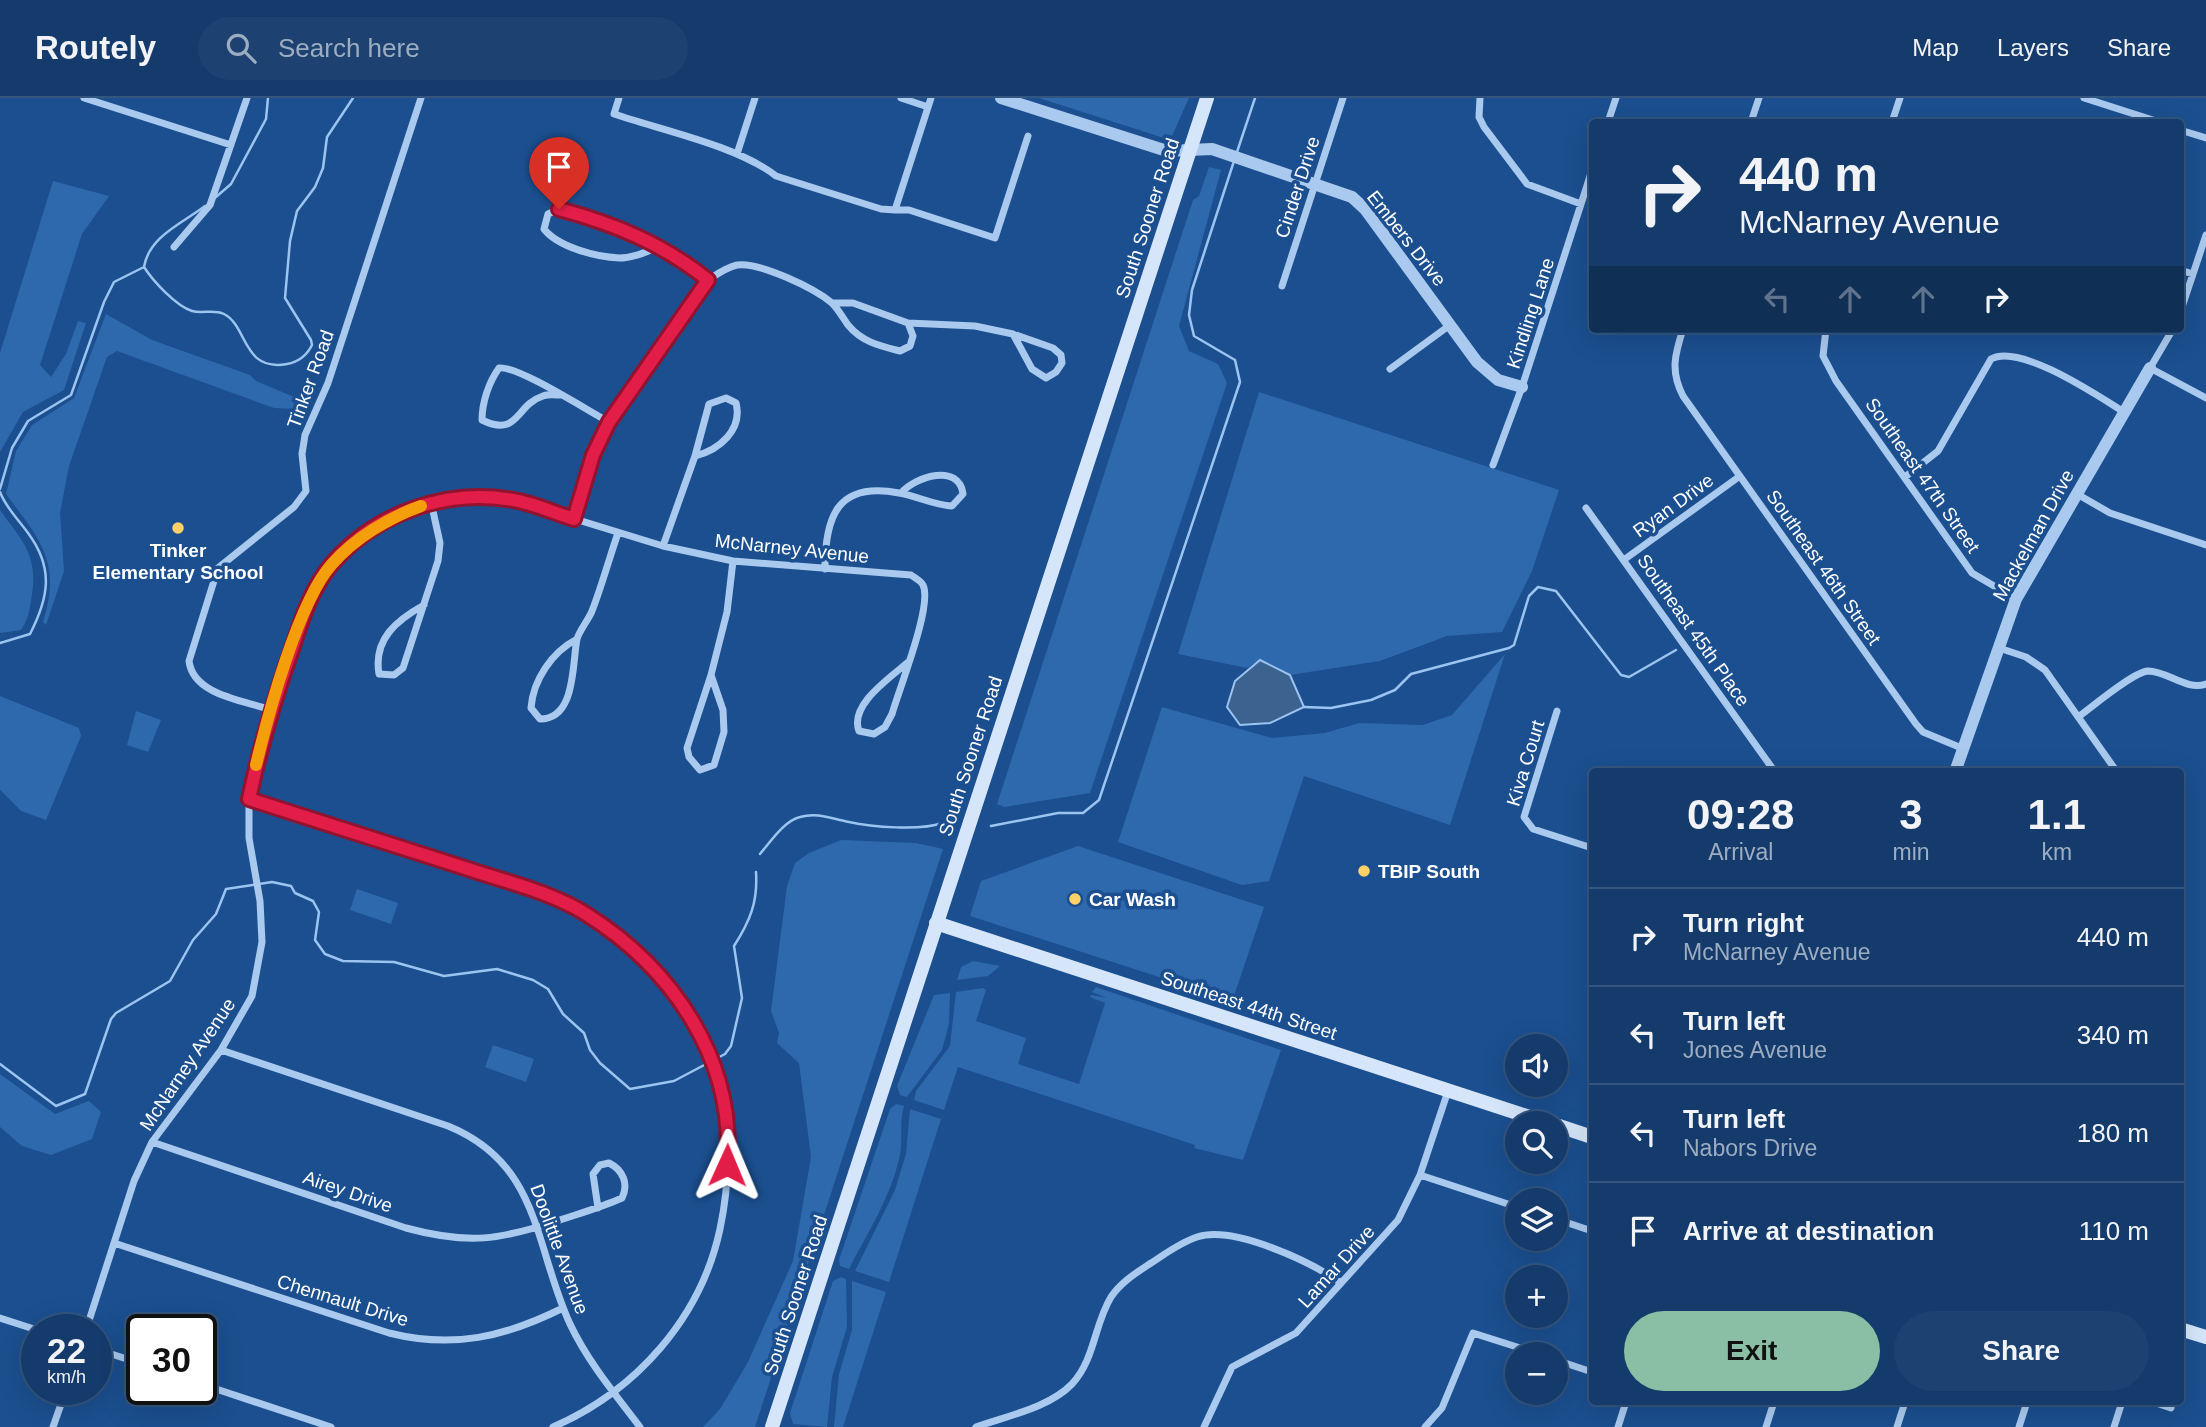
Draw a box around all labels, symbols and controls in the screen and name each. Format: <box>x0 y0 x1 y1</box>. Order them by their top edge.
search box <box>198 17 688 80</box>
text: Routely <box>35 29 156 66</box>
icon: search <box>222 29 260 67</box>
text: Search here <box>278 33 420 63</box>
text: Map <box>1912 34 1959 61</box>
text: Layers <box>1997 34 2069 61</box>
text: Share <box>2107 34 2171 61</box>
street label: Cinder Drive <box>1271 134 1324 241</box>
street label: South Sooner Road <box>1112 136 1183 301</box>
pin <box>529 137 589 209</box>
icon: right <box>1624 147 1715 238</box>
text: 440 m <box>1739 147 1878 201</box>
icon: arrive <box>540 148 578 186</box>
street label: Embers Drive <box>1363 187 1450 290</box>
text: McNarney Avenue <box>1739 204 2000 240</box>
street label: Kindling Lane <box>1503 255 1558 371</box>
icon: left <box>1758 280 1796 318</box>
icon: ahead <box>1831 280 1869 318</box>
icon: ahead <box>1904 280 1942 318</box>
icon: right <box>1977 280 2015 318</box>
street label: Tinker Road <box>283 327 338 431</box>
street label: Southeast 47th Street <box>1861 394 1984 557</box>
street label: Mackelman Drive <box>1989 466 2078 605</box>
street label: Ryan Drive <box>1629 469 1717 542</box>
street label: Southeast 46th Street <box>1762 486 1885 649</box>
marker: Tinker Elementary School <box>170 520 186 536</box>
street label: McNarney Avenue <box>714 530 870 567</box>
place label: Tinker Elementary School <box>92 540 264 583</box>
street label: Southeast 45th Place <box>1633 550 1754 710</box>
street label: South Sooner Road <box>935 674 1006 839</box>
street label: Kiva Court <box>1502 717 1549 809</box>
text: 09:28 <box>1687 791 1794 838</box>
text: 3 <box>1899 791 1923 838</box>
text: 1.1 <box>2028 791 2086 838</box>
text: Arrival <box>1708 839 1773 865</box>
text: min <box>1892 839 1930 865</box>
text: km <box>2041 839 2072 865</box>
place label: TBIP South <box>1378 861 1480 882</box>
marker: TBIP South <box>1356 863 1372 879</box>
place label: Car Wash <box>1089 889 1176 910</box>
marker: Car Wash <box>1067 891 1083 907</box>
text: Turn right <box>1683 908 1804 938</box>
icon: right <box>1624 918 1662 956</box>
text: 440 m <box>2077 922 2149 952</box>
text: McNarney Avenue <box>1683 939 1871 965</box>
street label: Southeast 44th Street <box>1158 967 1340 1044</box>
street label: McNarney Avenue <box>135 994 239 1134</box>
text: Turn left <box>1683 1006 1785 1036</box>
icon: left <box>1624 1016 1662 1054</box>
text: 340 m <box>2077 1020 2149 1050</box>
map controls <box>1505 1034 1568 1405</box>
button: sound <box>1505 1034 1568 1097</box>
text: Jones Avenue <box>1683 1037 1827 1063</box>
text: Turn left <box>1683 1104 1785 1134</box>
button: search <box>1505 1111 1568 1174</box>
icon: left <box>1624 1114 1662 1152</box>
text: 180 m <box>2077 1118 2149 1148</box>
position arrow <box>690 1128 764 1202</box>
text: Nabors Drive <box>1683 1135 1817 1161</box>
street label: Airey Drive <box>300 1166 395 1217</box>
street label: Doolittle Avenue <box>526 1181 593 1317</box>
button: layers <box>1505 1188 1568 1251</box>
icon: arrive <box>1624 1212 1662 1250</box>
street label: South Sooner Road <box>760 1213 831 1378</box>
text: Arrive at destination <box>1683 1216 1934 1246</box>
text: 110 m <box>2079 1216 2149 1246</box>
street label: Lamar Drive <box>1294 1221 1379 1312</box>
button: + <box>1505 1265 1568 1328</box>
street label: Chennault Drive <box>275 1271 411 1330</box>
button: Exit <box>1624 1311 1880 1391</box>
button: Share <box>1894 1311 2149 1391</box>
speed limit sign: 30 <box>126 1314 217 1405</box>
text: 22 <box>47 1331 86 1370</box>
button: − <box>1505 1342 1568 1405</box>
text: km/h <box>47 1367 86 1387</box>

